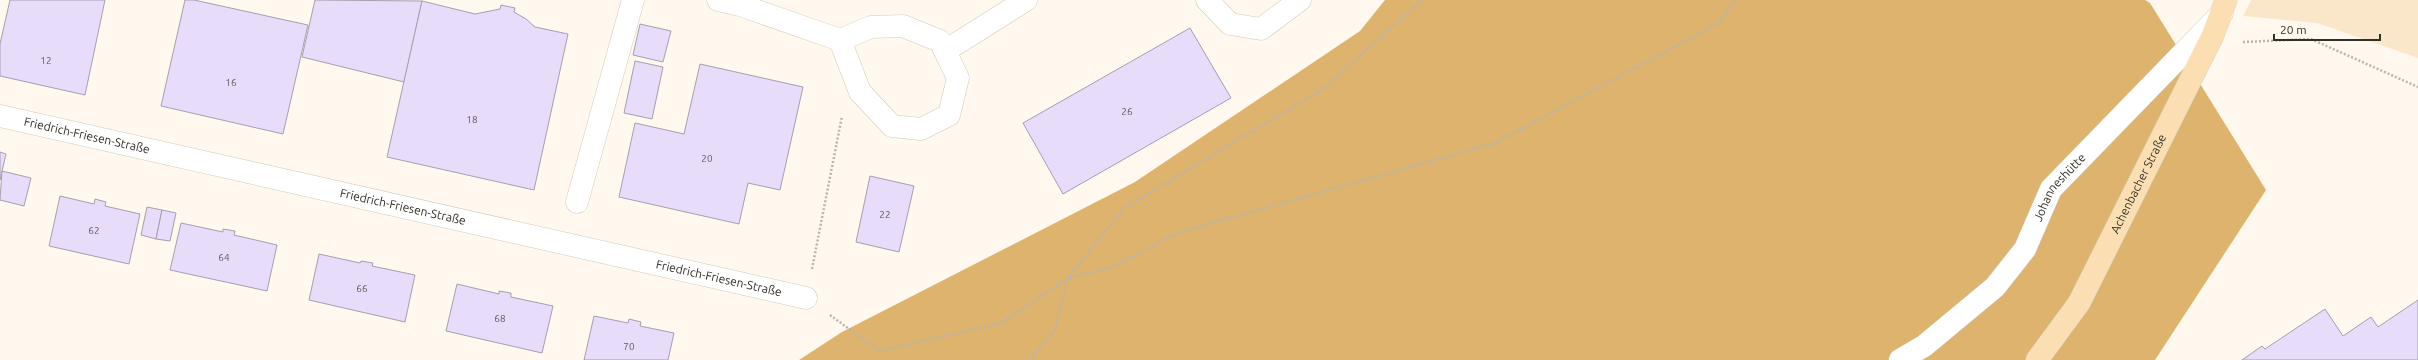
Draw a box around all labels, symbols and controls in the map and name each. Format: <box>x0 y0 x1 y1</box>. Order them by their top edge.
scale bar <box>2274 16 2380 42</box>
text: 20 m <box>2280 23 2307 36</box>
house number: 12 <box>40 55 52 66</box>
house number: 16 <box>225 77 237 88</box>
house number: 26 <box>1121 106 1133 117</box>
house number: 18 <box>466 114 478 125</box>
street label: Friedrich-Friesen-Straße <box>23 115 151 156</box>
street label: Achenbacher Straße <box>2108 132 2168 235</box>
street label: Johanneshütte <box>2031 151 2088 223</box>
house number: 20 <box>701 153 713 164</box>
street label: Friedrich-Friesen-Straße <box>339 186 467 227</box>
house number: 22 <box>879 209 891 220</box>
house number: 62 <box>88 225 100 236</box>
house number: 64 <box>218 252 230 263</box>
street label: Friedrich-Friesen-Straße <box>655 257 783 298</box>
house number: 66 <box>356 283 368 294</box>
house number: 68 <box>494 313 506 324</box>
house number: 70 <box>623 341 635 352</box>

